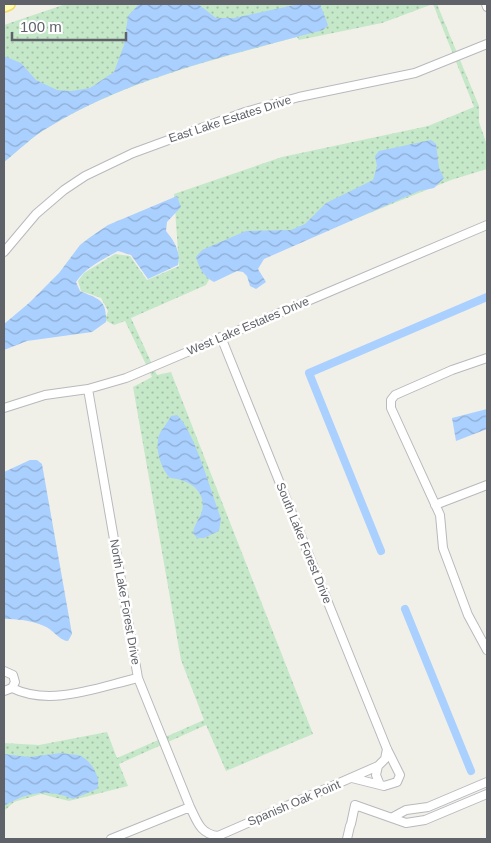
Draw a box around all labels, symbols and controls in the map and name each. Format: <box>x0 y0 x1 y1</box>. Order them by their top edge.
scale bar <box>12 10 126 42</box>
text: 100 m <box>20 18 62 35</box>
street label: East Lake Estates Drive <box>167 92 293 145</box>
street label: West Lake Estates Drive <box>185 294 311 358</box>
street label: South Lake Forest Drive <box>273 480 335 606</box>
street label: North Lake Forest Drive <box>107 538 143 666</box>
street label: Spanish Oak Point <box>246 777 343 829</box>

